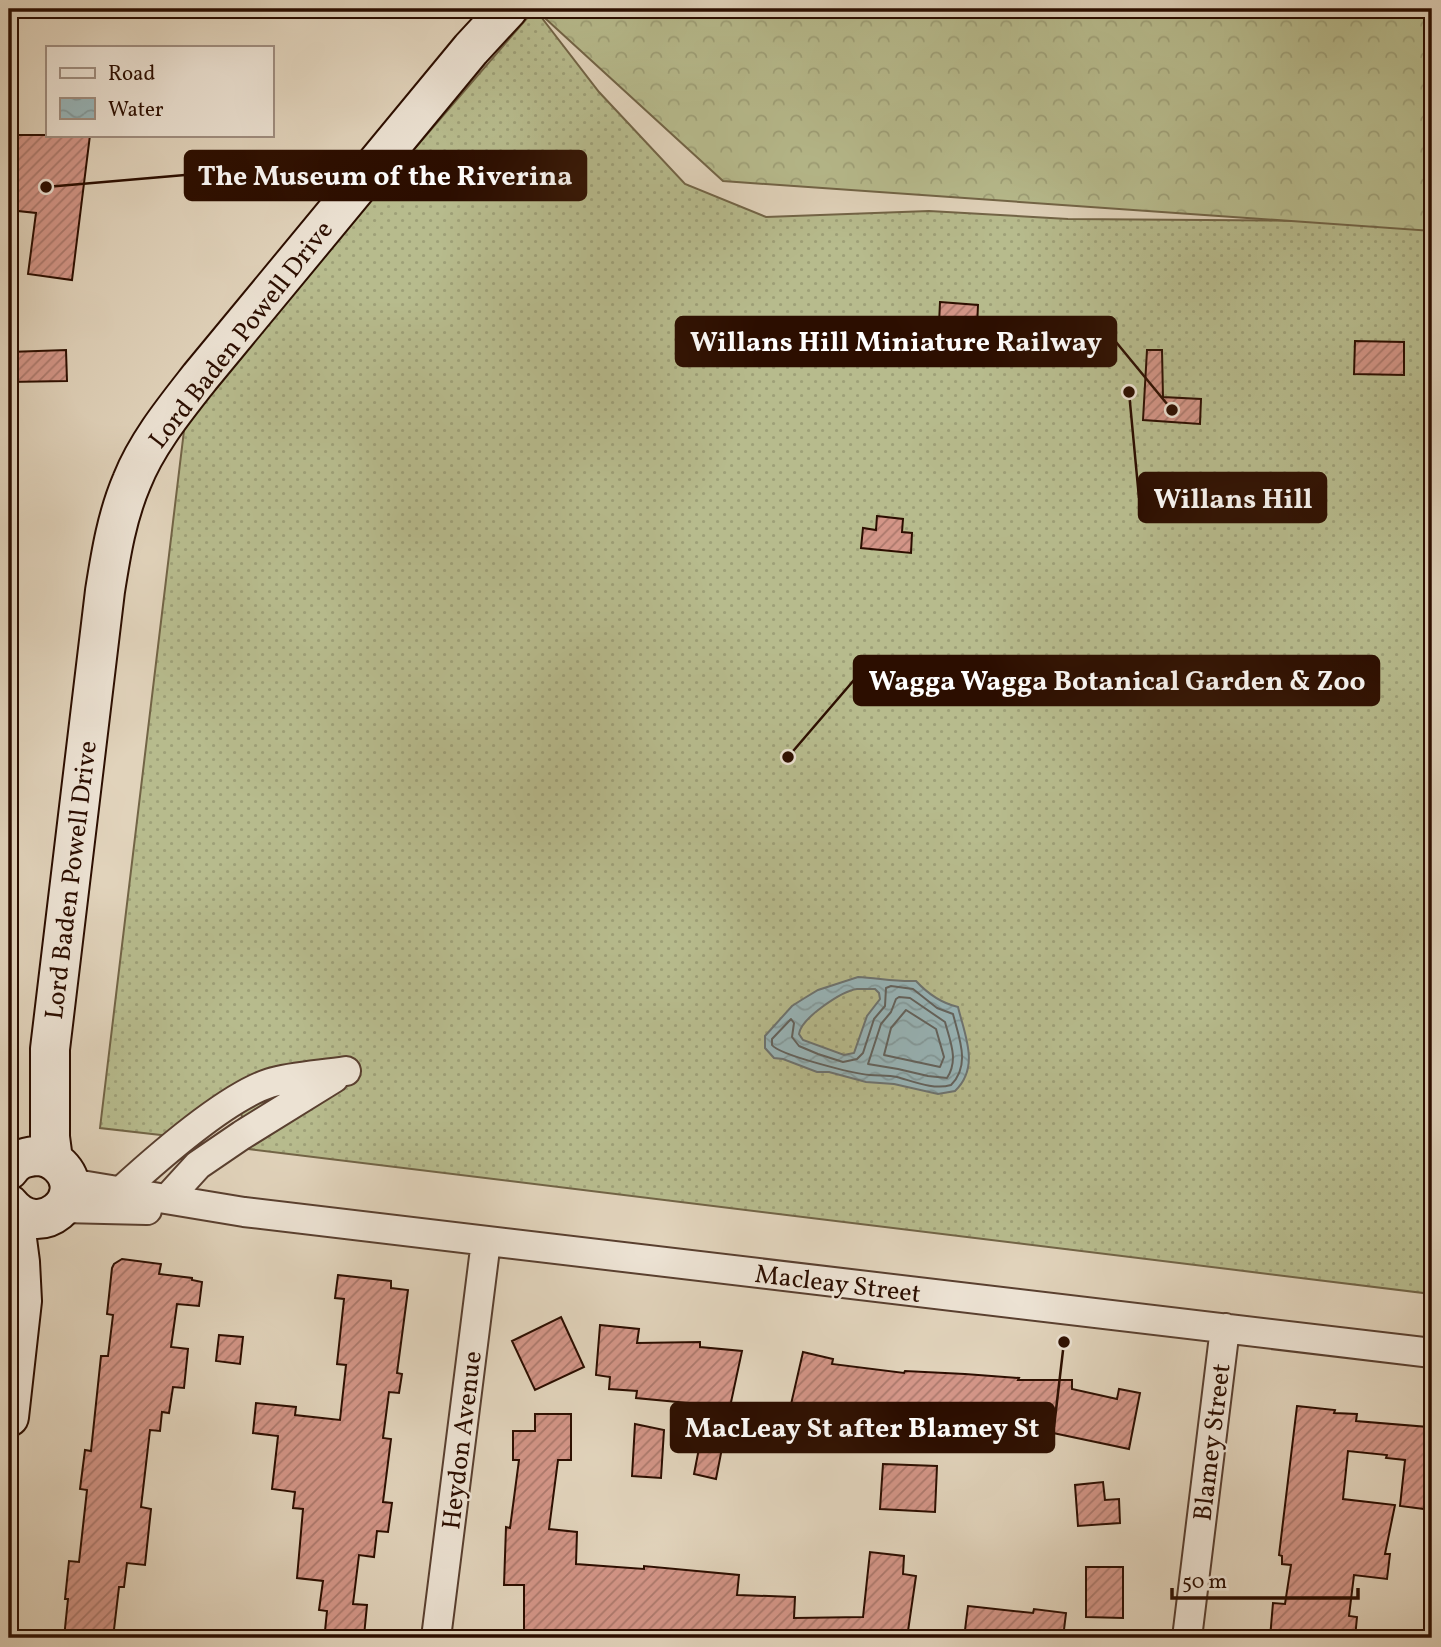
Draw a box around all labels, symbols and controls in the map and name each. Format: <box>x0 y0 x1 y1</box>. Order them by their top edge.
legend <box>46 46 273 136</box>
text: Road <box>108 60 155 89</box>
text: Water <box>108 96 164 125</box>
callout: The Museum of the Riverina <box>185 151 586 200</box>
text: The Museum of the Riverina <box>197 158 573 197</box>
street label: Lord Baden Powell Drive <box>141 214 342 457</box>
callout: Willans Hill Miniature Railway <box>676 317 1116 366</box>
text: Willans Hill Miniature Railway <box>690 324 1102 363</box>
callout: Willans Hill <box>1139 473 1326 522</box>
text: Willans Hill <box>1154 481 1312 520</box>
callout: Wagga Wagga Botanical Garden & Zoo <box>854 656 1379 705</box>
text: Wagga Wagga Botanical Garden & Zoo <box>869 663 1365 702</box>
street label: Lord Baden Powell Drive <box>37 739 107 1022</box>
street label: Macleay Street <box>753 1257 923 1313</box>
street label: Heydon Avenue <box>434 1349 492 1532</box>
street label: Blamey Street <box>1185 1361 1241 1523</box>
callout: MacLeay St after Blamey St <box>671 1403 1054 1452</box>
text: MacLeay St after Blamey St <box>685 1410 1039 1449</box>
scale bar <box>1172 1556 1357 1600</box>
text: 50 m <box>1182 1568 1227 1597</box>

